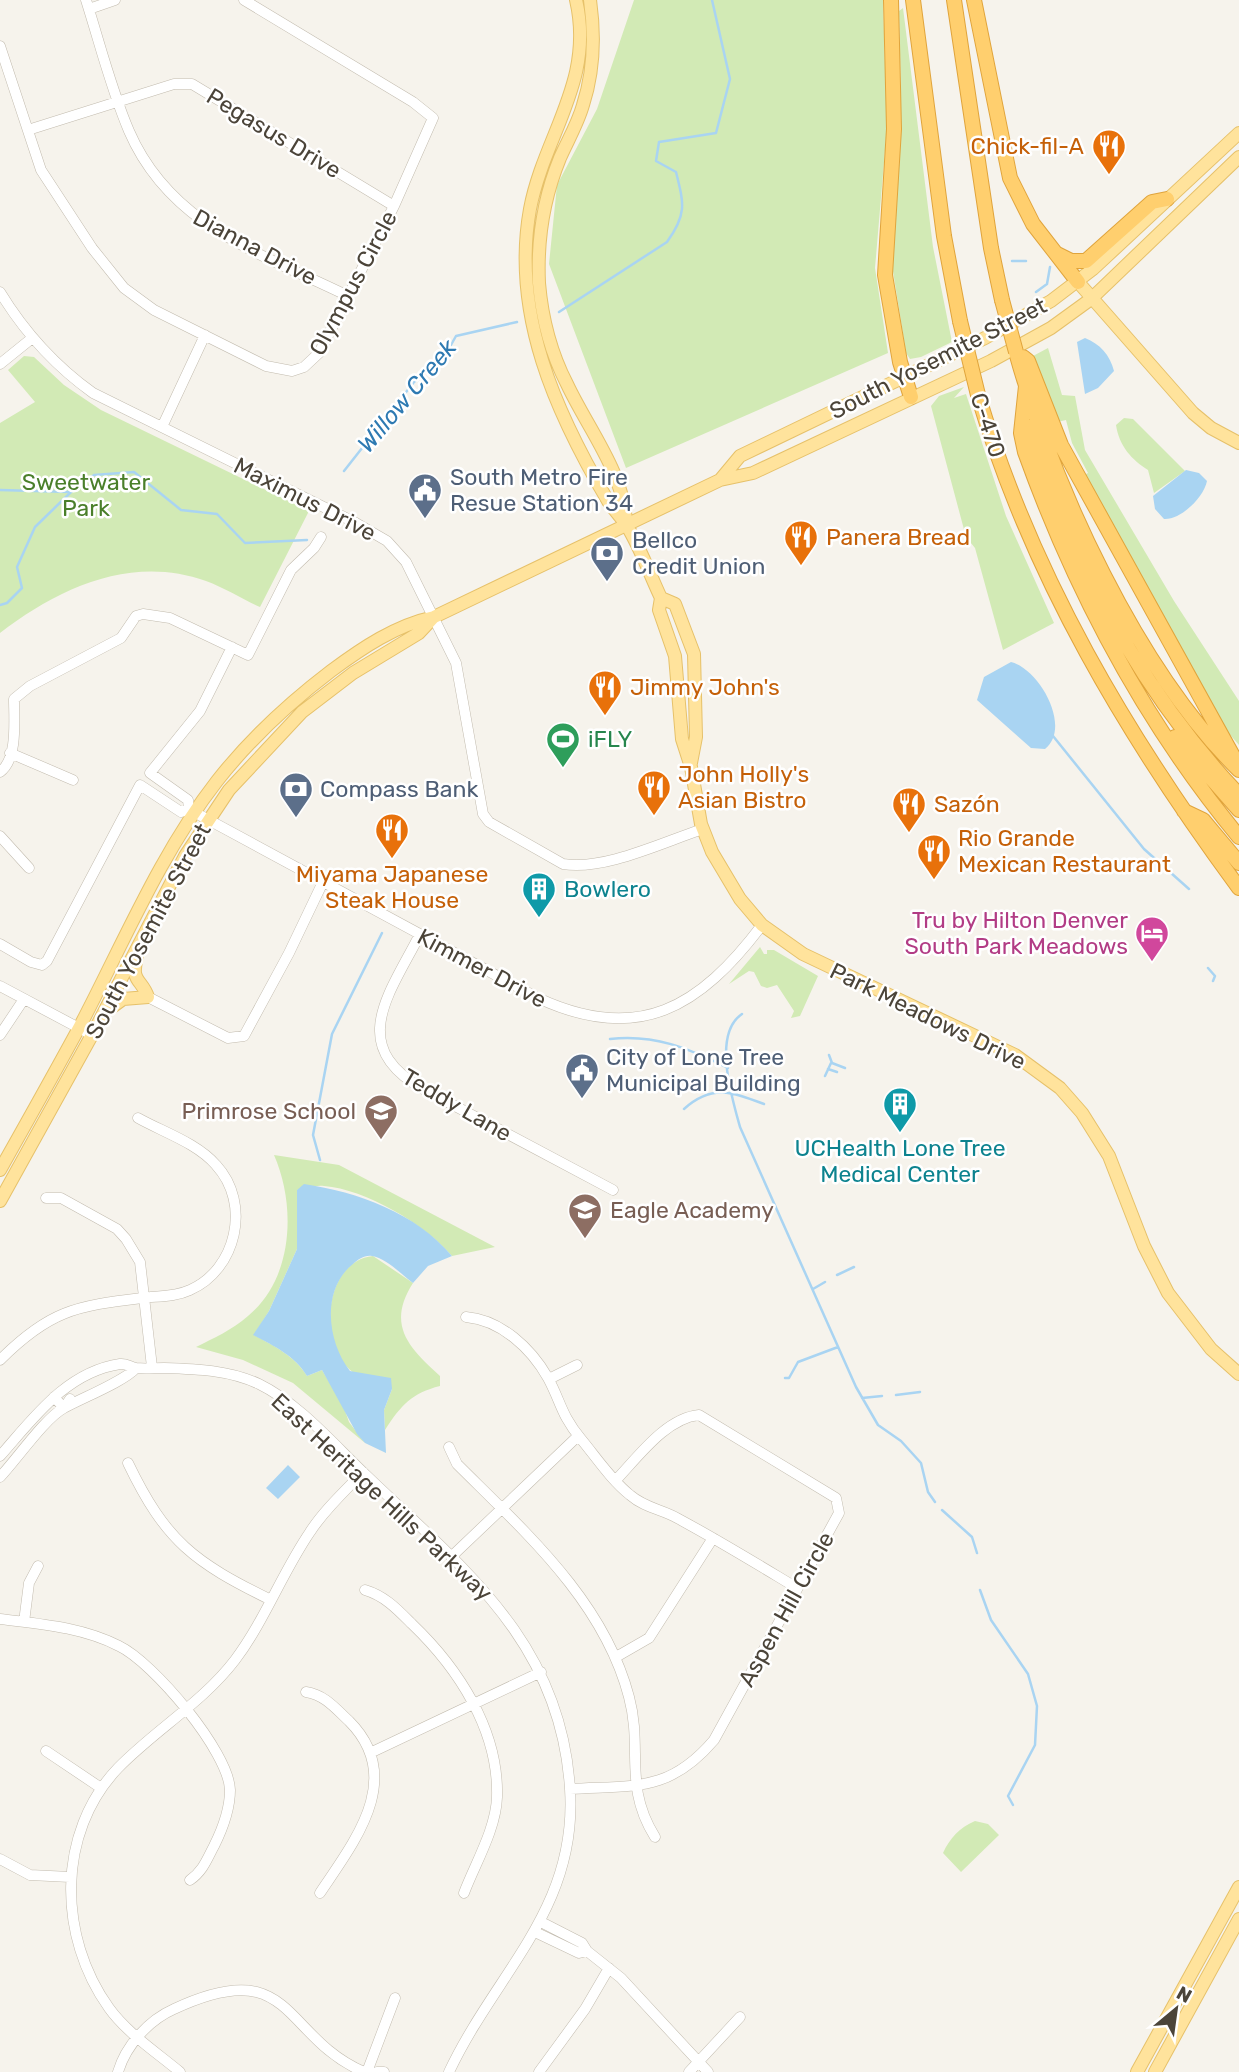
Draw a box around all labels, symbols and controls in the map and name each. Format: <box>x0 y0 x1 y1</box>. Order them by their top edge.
street label: Pegasus Drive <box>202 82 346 184</box>
restaurant icon: Chick-fil-A <box>1090 127 1128 176</box>
place label: Chick-fil-A <box>971 132 1084 160</box>
street label: Dianna Drive <box>189 203 321 291</box>
street label: Olympus Circle <box>303 206 403 360</box>
street label: South Yosemite Street <box>825 291 1051 425</box>
water label: Willow Creek <box>352 333 463 458</box>
street label: C-470 <box>964 389 1012 461</box>
street label: Maximus Drive <box>229 451 381 547</box>
place label: South Metro Fire Resue Station 34 <box>450 463 633 517</box>
park label: Sweetwater Park <box>22 468 150 522</box>
public building icon: South Metro Fire Resue Station 34 <box>406 471 444 520</box>
restaurant icon: Panera Bread <box>782 518 820 567</box>
place label: Panera Bread <box>826 523 970 551</box>
place label: Bellco Credit Union <box>632 526 765 580</box>
bank icon: Bellco Credit Union <box>588 534 626 583</box>
restaurant icon: Jimmy John's <box>586 668 624 717</box>
place label: Jimmy John's <box>630 673 780 701</box>
sports icon: iFLY <box>544 720 582 769</box>
place label: iFLY <box>588 725 633 753</box>
place label: John Holly's Asian Bistro <box>678 760 809 814</box>
restaurant icon: John Holly's Asian Bistro <box>635 768 673 817</box>
bank icon: Compass Bank <box>277 770 315 819</box>
place label: Compass Bank <box>320 775 478 803</box>
restaurant icon: Sazón <box>890 785 928 834</box>
place label: Sazón <box>934 790 1000 818</box>
restaurant icon: Miyama Japanese Steak House <box>373 811 411 860</box>
street label: South Yosemite Street <box>79 818 217 1044</box>
place label: Rio Grande Mexican Restaurant <box>958 824 1171 878</box>
restaurant icon: Rio Grande Mexican Restaurant <box>915 832 953 881</box>
place label: Miyama Japanese Steak House <box>296 860 488 914</box>
building icon: Bowlero <box>520 870 558 919</box>
place label: Bowlero <box>564 875 651 903</box>
place label: Tru by Hilton Denver South Park Meadows <box>904 906 1128 960</box>
hotel icon: Tru by Hilton Denver South Park Meadows <box>1133 914 1171 963</box>
street label: Kimmer Drive <box>413 922 551 1014</box>
street label: Park Meadows Drive <box>825 956 1031 1076</box>
place label: City of Lone Tree Municipal Building <box>606 1043 801 1097</box>
public building icon: City of Lone Tree Municipal Building <box>563 1051 601 1100</box>
street label: Teddy Lane <box>397 1062 517 1148</box>
building icon: UCHealth Lone Tree Medical Center <box>881 1085 919 1134</box>
school or university icon: Primrose School <box>362 1092 400 1141</box>
place label: Primrose School <box>182 1097 356 1125</box>
place label: UCHealth Lone Tree Medical Center <box>794 1134 1006 1188</box>
school or university icon: Eagle Academy <box>566 1191 604 1240</box>
place label: Eagle Academy <box>610 1196 774 1224</box>
street label: East Heritage Hills Parkway <box>266 1387 499 1607</box>
street label: Aspen Hill Circle <box>732 1527 840 1691</box>
north arrow <box>1141 1974 1211 2044</box>
text: N <box>1172 1981 1196 2008</box>

